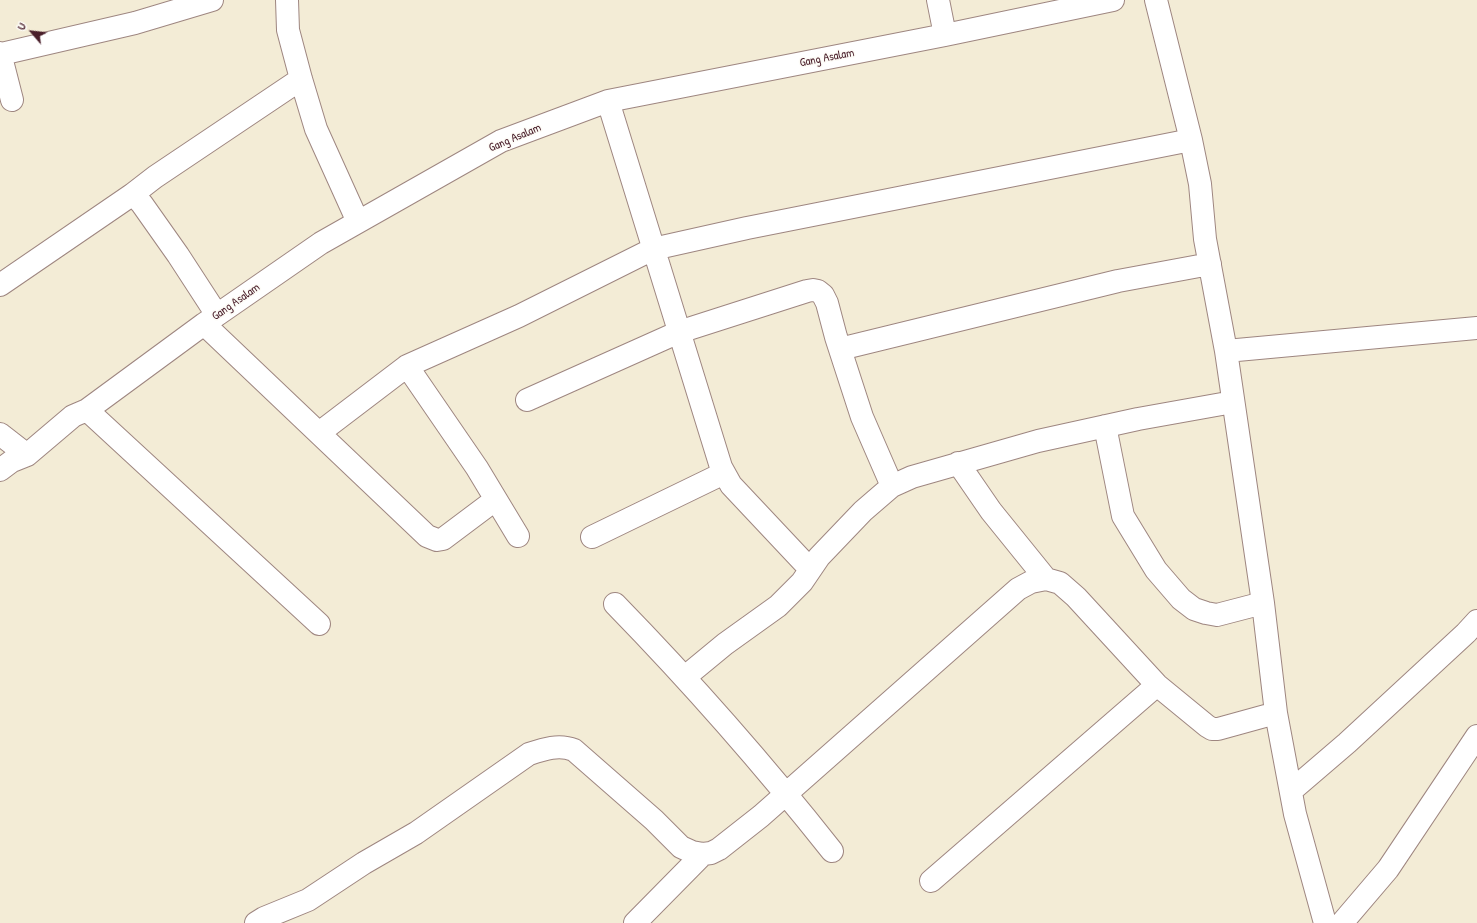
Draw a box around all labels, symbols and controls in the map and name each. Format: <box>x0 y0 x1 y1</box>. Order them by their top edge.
north arrow <box>12 12 52 52</box>
text: U <box>14 20 29 32</box>
street label: Gang Asalam <box>799 46 855 70</box>
street label: Gang Asalam <box>487 121 543 155</box>
street label: Gang Asalam <box>209 280 263 324</box>

